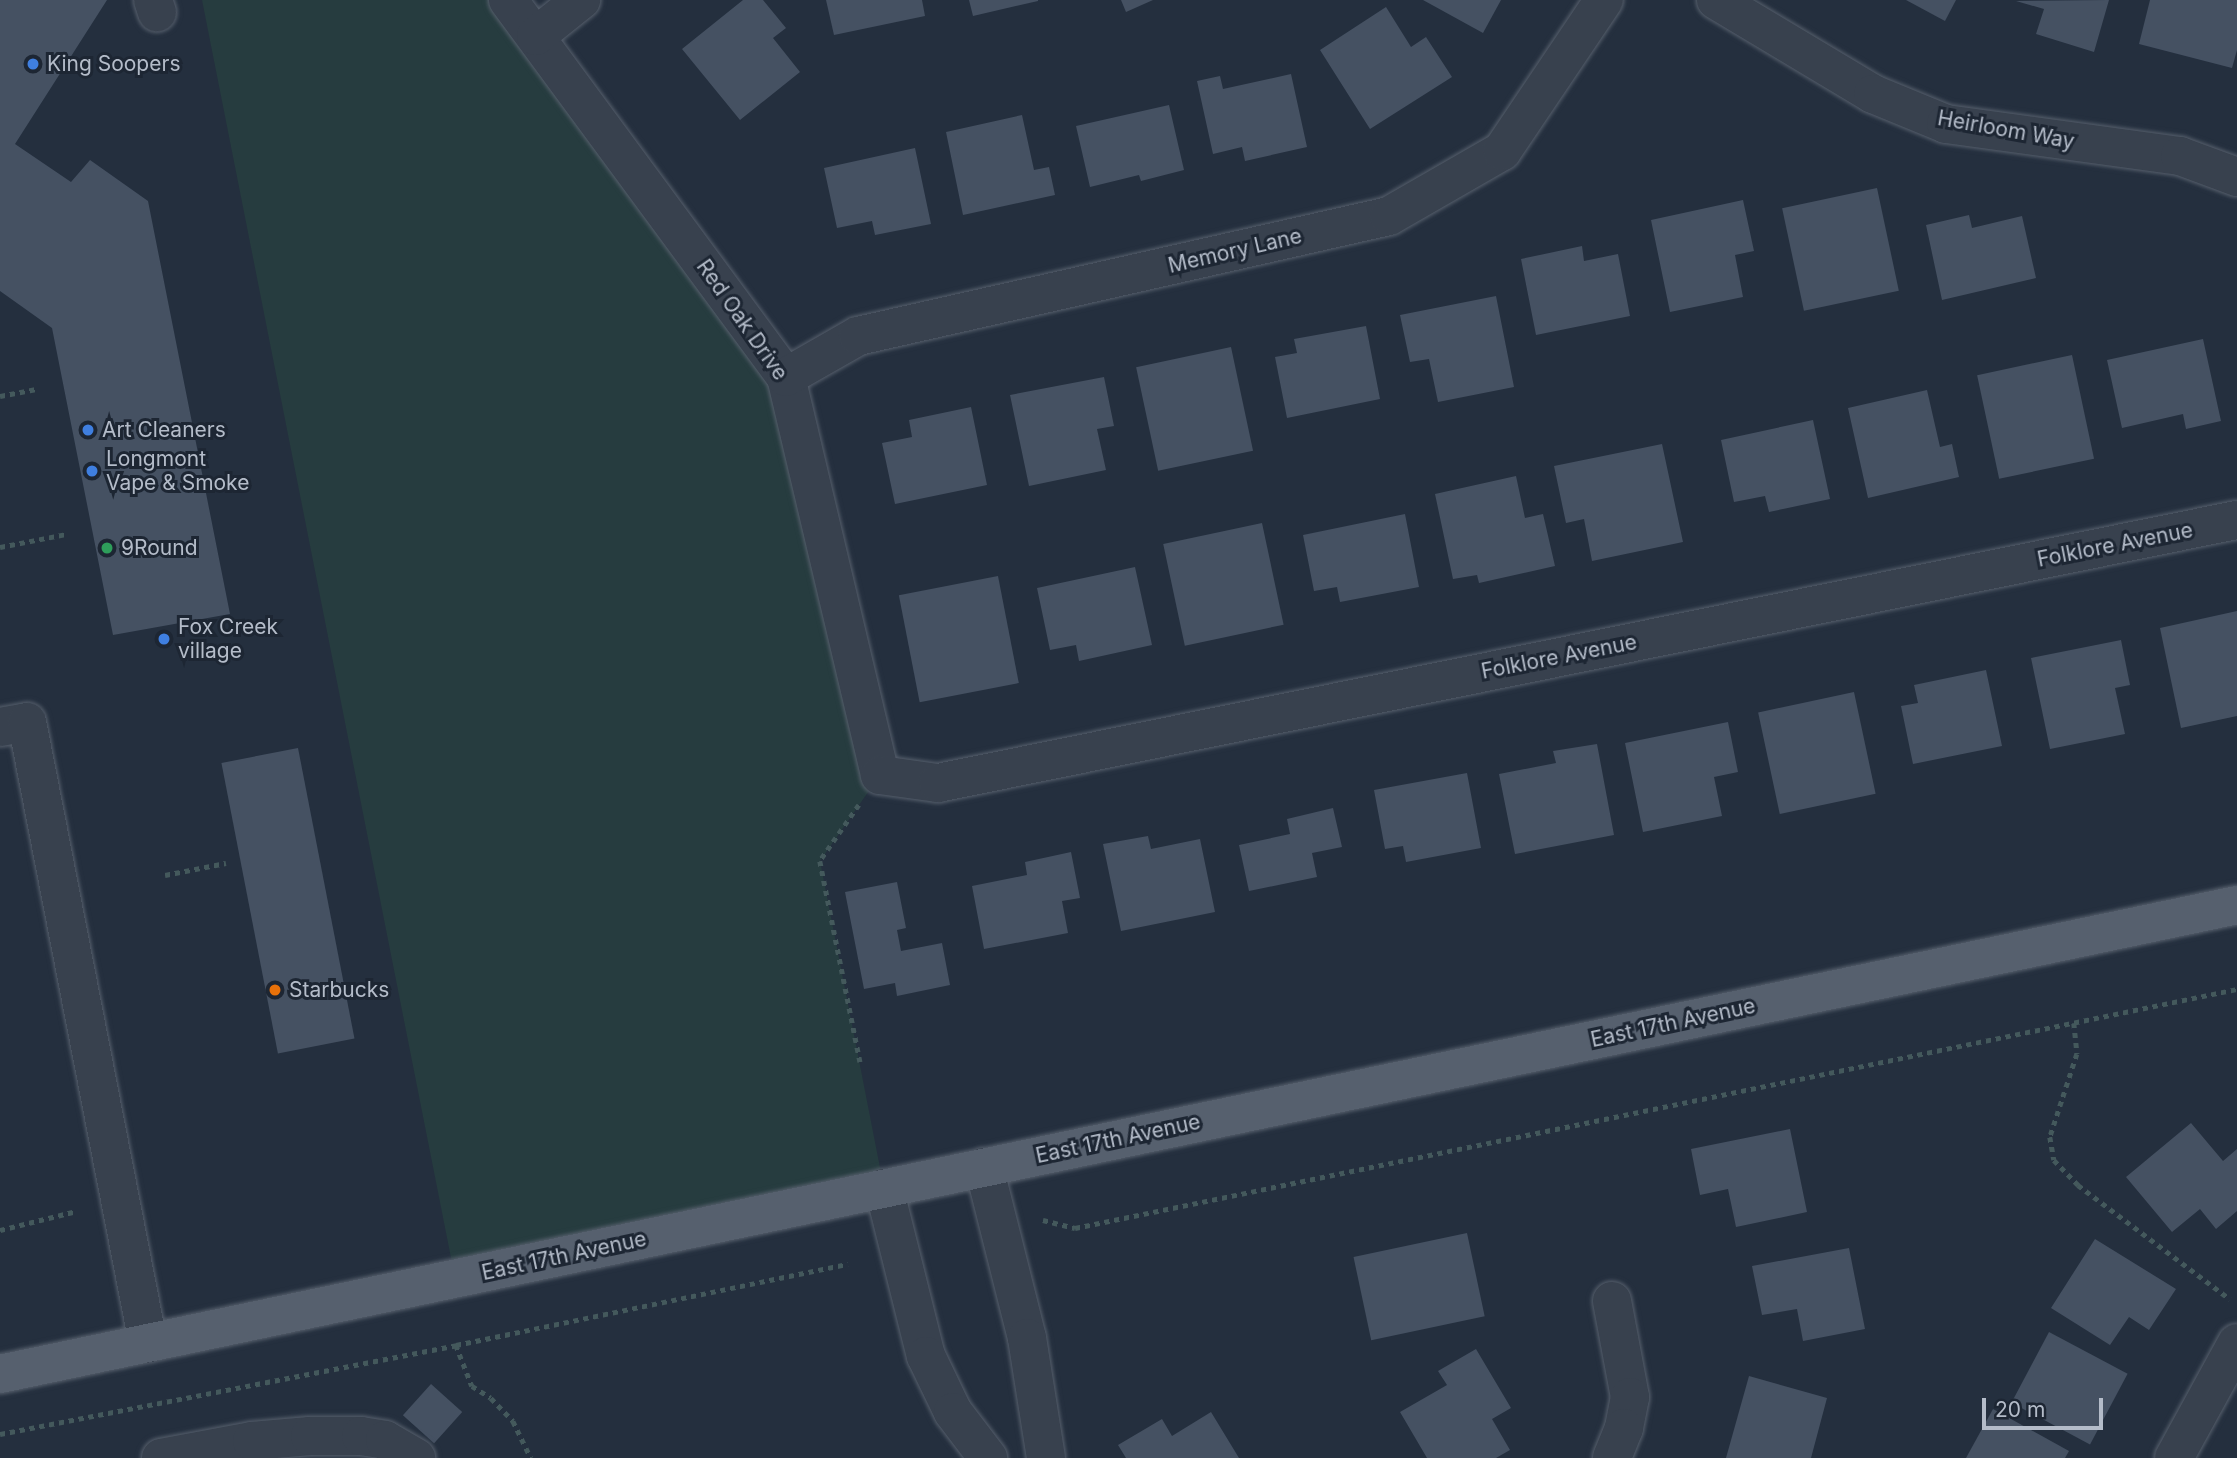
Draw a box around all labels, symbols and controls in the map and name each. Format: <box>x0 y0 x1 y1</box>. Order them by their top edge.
place label: King Soopers <box>47 51 180 77</box>
marker: King Soopers <box>25 56 41 72</box>
street label: Heirloom Way <box>1936 106 2076 154</box>
street label: Memory Lane <box>1166 223 1304 279</box>
street label: Red Oak Drive <box>691 255 793 385</box>
place label: Art Cleaners <box>102 417 226 443</box>
marker: Art Cleaners <box>80 422 96 438</box>
place label: Longmont Vape & Smoke <box>106 446 249 496</box>
marker: Longmont Vape & Smoke <box>84 463 100 479</box>
street label: Folklore Avenue <box>2035 518 2195 572</box>
place label: 9Round <box>121 535 198 561</box>
marker: 9Round <box>99 540 115 556</box>
place label: Fox Creek village <box>178 614 278 664</box>
street label: Folklore Avenue <box>1479 630 1639 684</box>
marker: Fox Creek village <box>156 631 172 647</box>
place label: Starbucks <box>289 977 389 1003</box>
marker: Starbucks <box>267 982 283 998</box>
street label: East 17th Avenue <box>1588 993 1758 1053</box>
street label: East 17th Avenue <box>1033 1109 1203 1169</box>
street label: East 17th Avenue <box>479 1226 649 1286</box>
scale bar <box>1985 1384 2106 1428</box>
text: 20 m <box>1995 1397 2045 1422</box>

